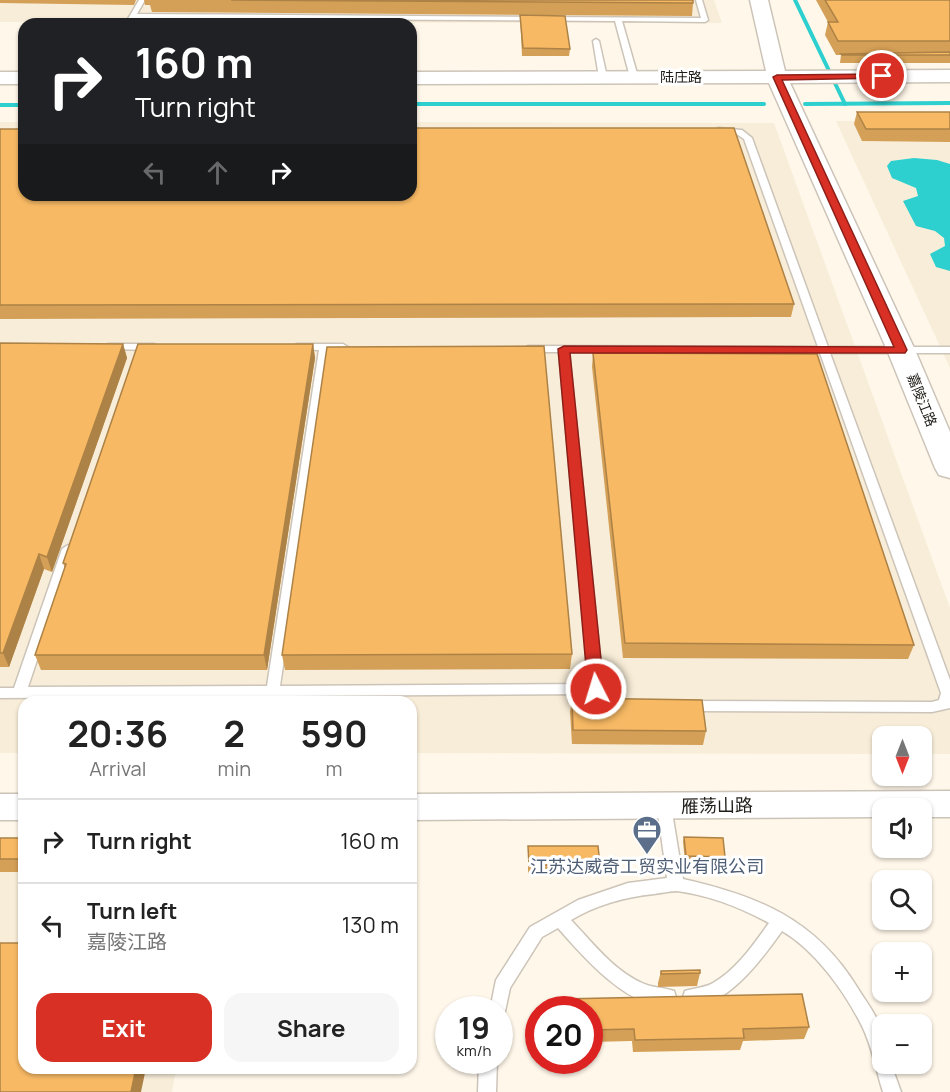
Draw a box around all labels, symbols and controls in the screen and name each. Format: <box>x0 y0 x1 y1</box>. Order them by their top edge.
text: 160 m <box>135 33 253 91</box>
icon: right <box>36 42 114 120</box>
pin <box>856 50 907 101</box>
icon: arrive <box>865 59 898 92</box>
street label: 陆庄路 <box>660 67 702 86</box>
text: Turn right <box>135 88 256 125</box>
icon: left <box>138 156 171 189</box>
icon: ahead <box>201 156 234 189</box>
icon: right <box>264 156 297 189</box>
street label: 嘉陵江路 <box>903 370 942 429</box>
position arrow <box>564 657 628 721</box>
text: 20:36 <box>67 709 168 758</box>
text: 2 <box>224 709 245 758</box>
text: 590 <box>300 709 368 758</box>
north arrow <box>872 726 932 786</box>
map controls <box>872 726 932 1074</box>
text: Arrival <box>89 755 146 782</box>
text: min <box>218 755 251 782</box>
text: m <box>326 755 342 782</box>
street label: 雁荡山路 <box>681 792 753 818</box>
button: sound <box>872 798 932 858</box>
office icon: 江苏达威奇工贸实业有限公司 <box>631 814 663 856</box>
icon: right <box>36 825 69 858</box>
text: Turn right <box>87 826 192 856</box>
text: 160 m <box>340 826 399 856</box>
place label: 江苏达威奇工贸实业有限公司 <box>530 854 764 878</box>
button: search <box>872 870 932 930</box>
text: Turn left <box>87 896 177 926</box>
icon: left <box>36 909 69 942</box>
text: 130 m <box>342 910 399 940</box>
text: 嘉陵江路 <box>87 928 167 955</box>
button: + <box>872 942 932 1002</box>
button: Exit <box>36 993 212 1062</box>
button: Share <box>224 993 399 1062</box>
speed limit sign: 20 <box>525 996 603 1074</box>
text: 19 <box>458 1007 490 1048</box>
button: − <box>872 1014 932 1074</box>
text: km/h <box>457 1040 491 1061</box>

